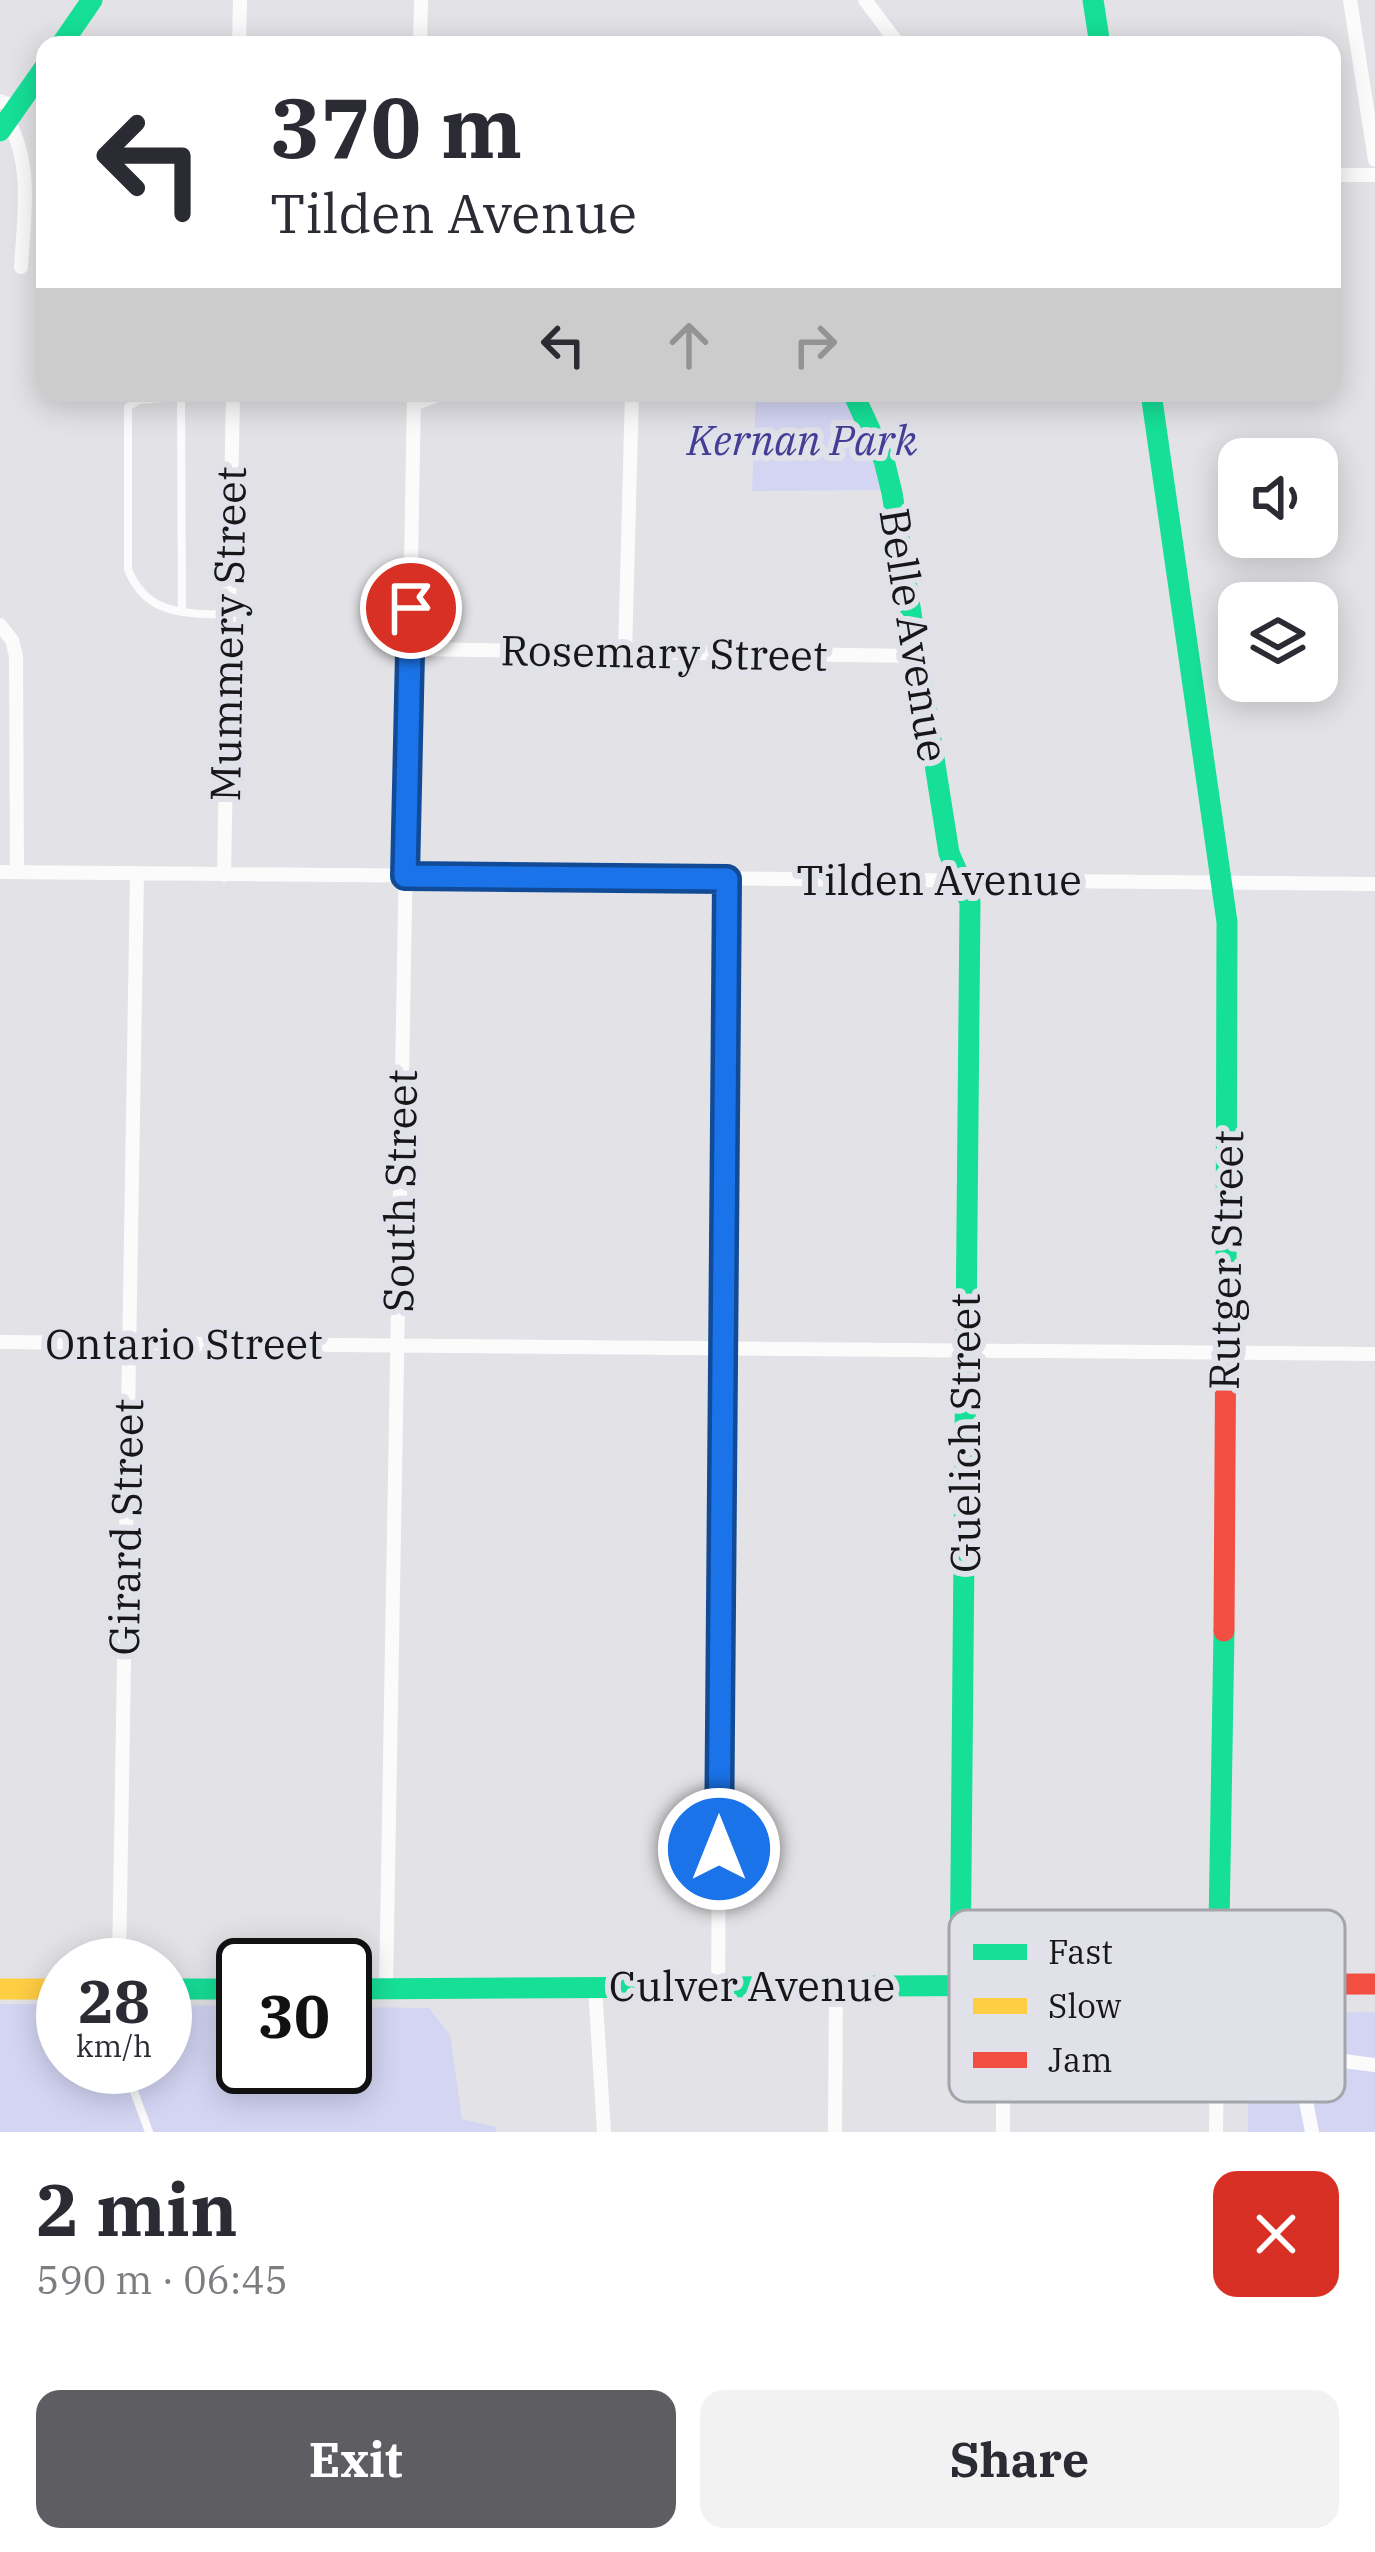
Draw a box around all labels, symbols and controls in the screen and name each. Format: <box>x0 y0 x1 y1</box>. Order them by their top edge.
text: 370 m <box>270 72 522 181</box>
icon: left <box>72 84 228 240</box>
text: Tilden Avenue <box>270 178 637 248</box>
icon: left <box>530 312 596 378</box>
icon: ahead <box>656 312 722 378</box>
icon: right <box>782 312 848 378</box>
park label: Kernan Park <box>686 412 918 467</box>
map controls <box>1218 438 1338 702</box>
button: sound <box>1218 438 1338 558</box>
street label: Mummery Street <box>197 466 258 802</box>
street label: Belle Avenue <box>867 504 962 766</box>
pin <box>360 557 462 659</box>
icon: arrive <box>378 575 444 641</box>
button: layers <box>1218 582 1338 702</box>
street label: Rosemary Street <box>500 622 828 683</box>
street label: Tilden Avenue <box>796 852 1082 907</box>
street label: South Street <box>370 1069 429 1313</box>
street label: Rutger Street <box>1196 1130 1255 1390</box>
street label: Guelich Street <box>937 1293 992 1573</box>
street label: Ontario Street <box>45 1316 323 1371</box>
street label: Girard Street <box>96 1398 155 1656</box>
position arrow <box>656 1786 782 1912</box>
legend <box>949 1910 1345 2102</box>
text: Fast <box>1048 1930 1113 1973</box>
speed limit sign: 30 <box>216 1938 372 2094</box>
street label: Culver Avenue <box>609 1958 895 2013</box>
text: 28 <box>78 1961 150 2040</box>
text: Slow <box>1048 1984 1122 2027</box>
text: km/h <box>76 2026 152 2065</box>
text: Jam <box>1048 2038 1112 2081</box>
text: 2 min <box>36 2162 238 2256</box>
button: close <box>1213 2171 1339 2297</box>
text: 590 m · 06:45 <box>36 2254 288 2305</box>
button: Exit <box>36 2390 676 2528</box>
button: Share <box>700 2390 1339 2528</box>

